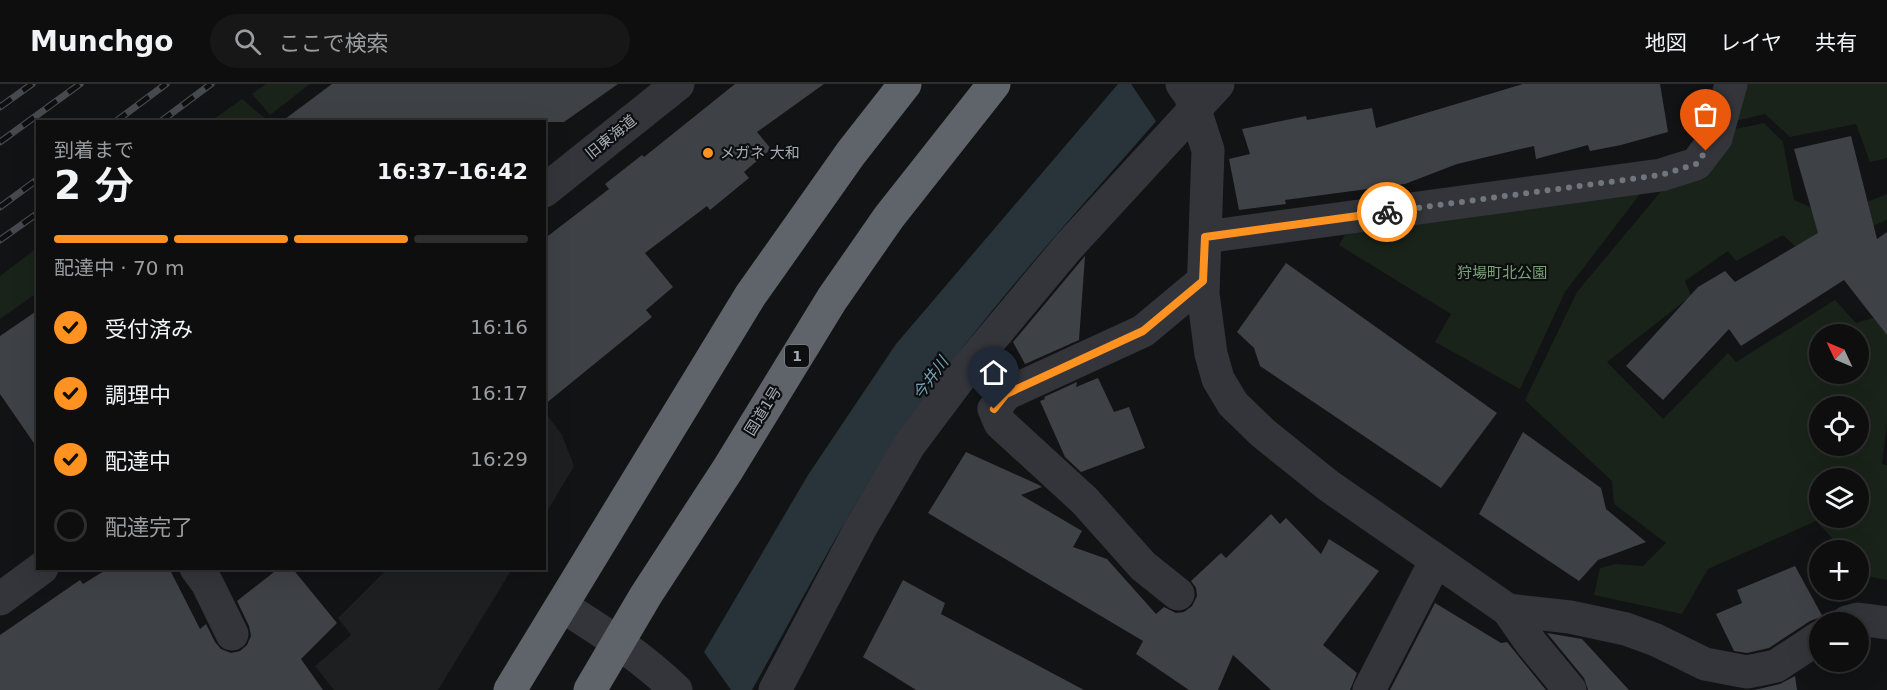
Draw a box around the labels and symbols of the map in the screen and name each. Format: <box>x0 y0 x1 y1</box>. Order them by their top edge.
pin <box>1680 89 1731 151</box>
street label: 旧東海道 <box>582 111 640 163</box>
place label: メガネ 大和 <box>720 144 800 162</box>
marker: メガネ 大和 <box>701 146 715 160</box>
courier <box>1357 182 1417 242</box>
park label: 狩場町北公園 <box>1457 264 1547 282</box>
north arrow <box>1809 324 1869 384</box>
road number: 1 <box>785 345 809 367</box>
pin <box>968 347 1019 409</box>
water label: 今井川 <box>909 352 953 403</box>
street label: 国道1号 <box>741 383 785 439</box>

